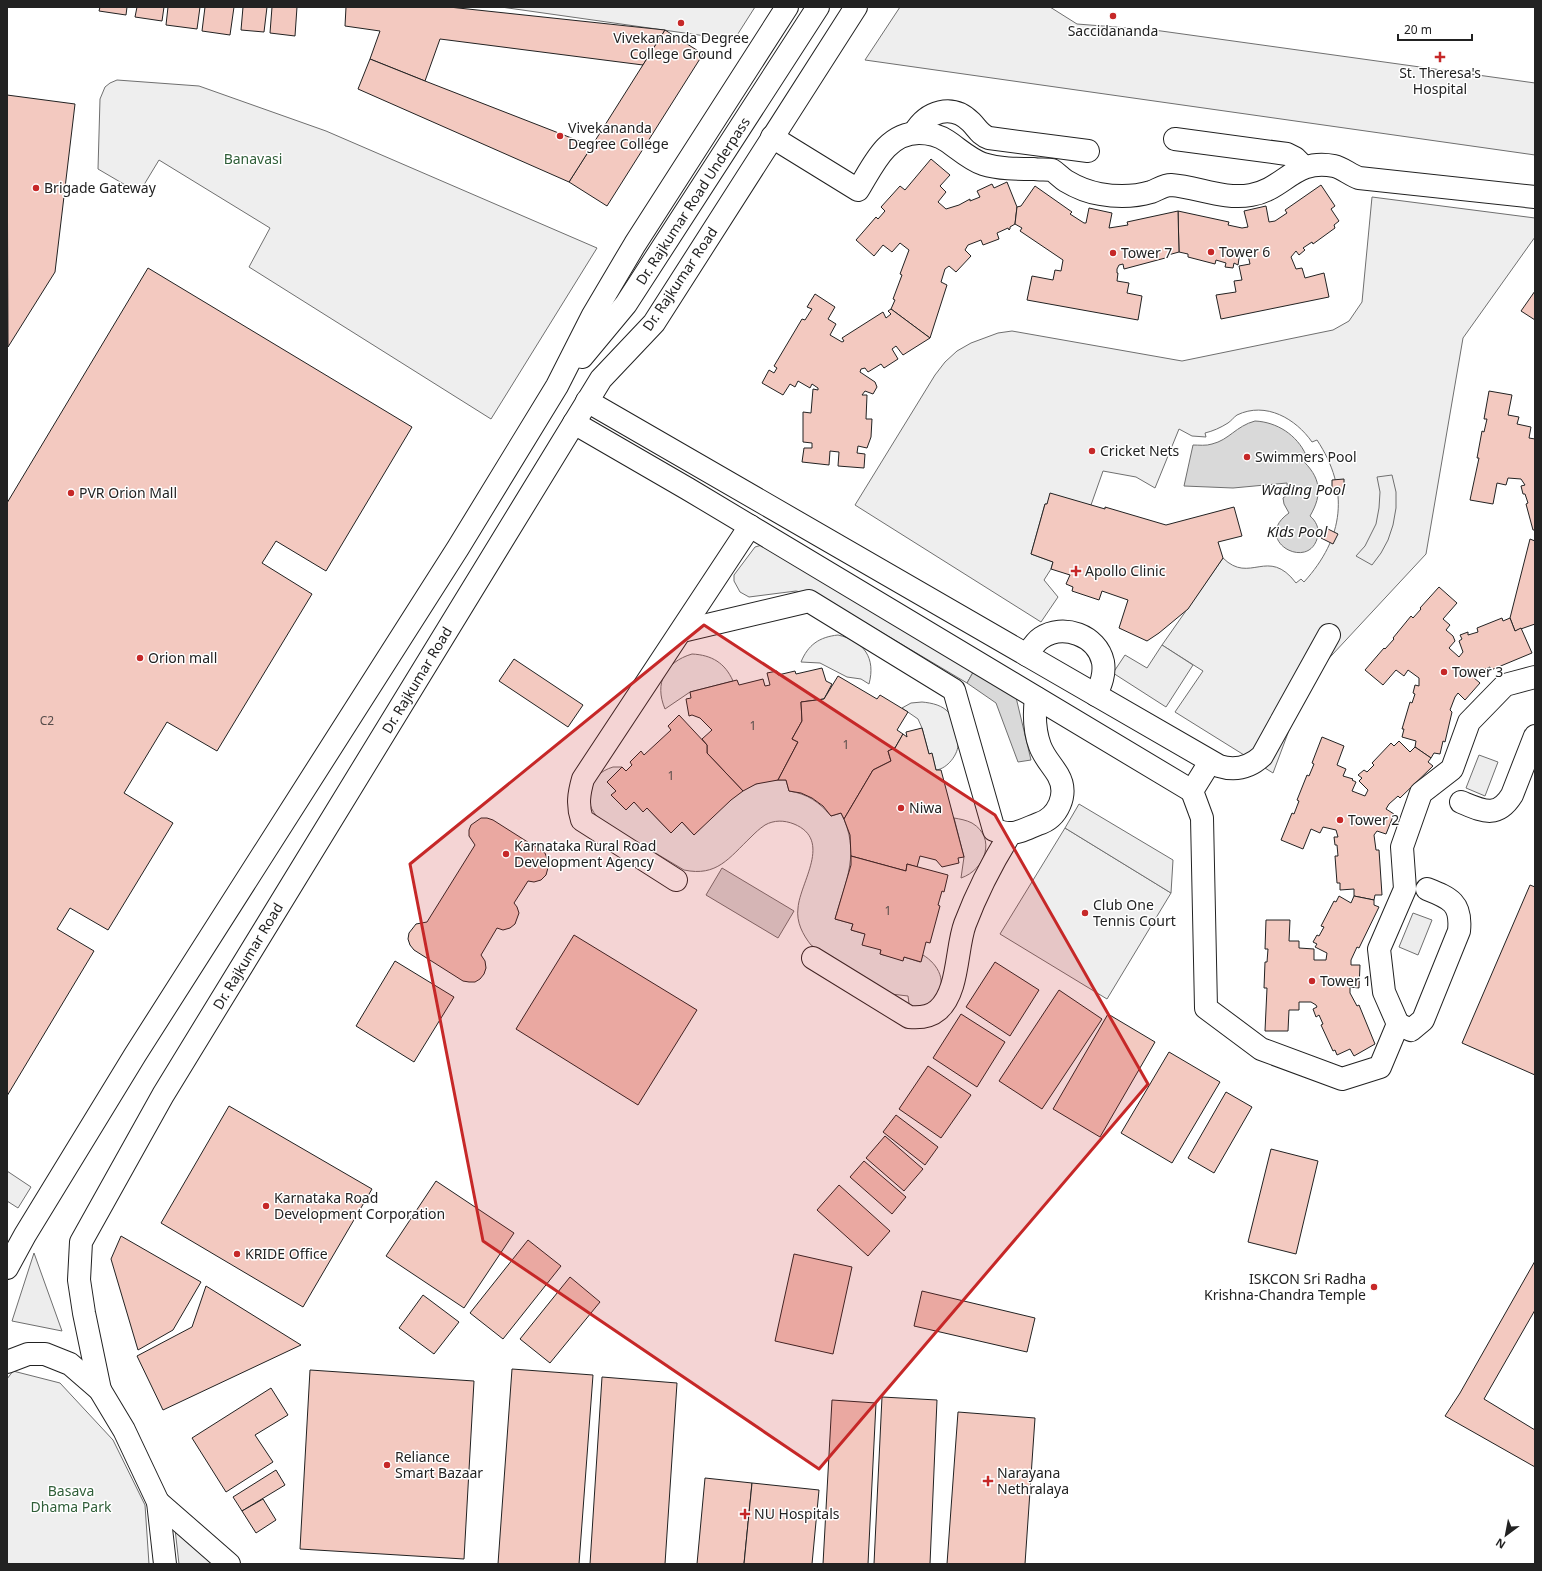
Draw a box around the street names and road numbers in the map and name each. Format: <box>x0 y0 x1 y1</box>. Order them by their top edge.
street label: Dr. Rajkumar Road Underpass <box>633 114 753 288</box>
street label: Dr. Rajkumar Road <box>639 224 721 334</box>
street label: Dr. Rajkumar Road <box>377 623 456 737</box>
street label: Dr. Rajkumar Road <box>208 899 287 1013</box>

